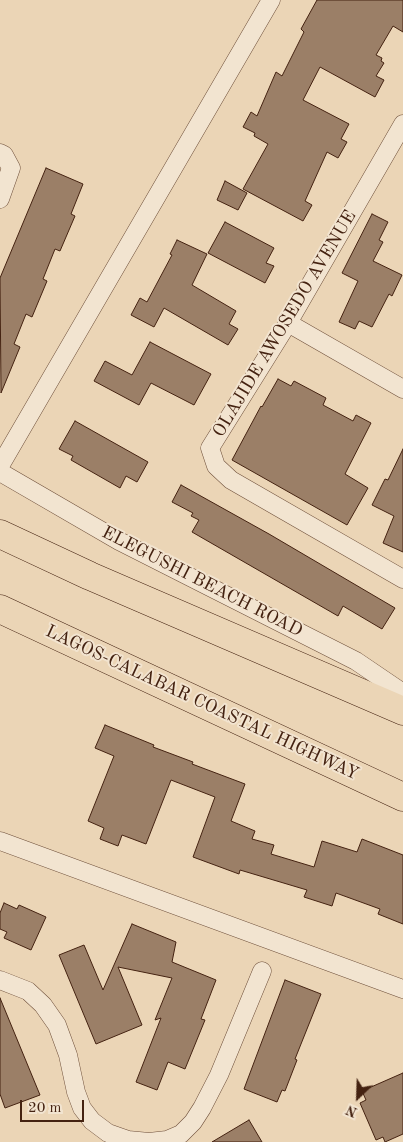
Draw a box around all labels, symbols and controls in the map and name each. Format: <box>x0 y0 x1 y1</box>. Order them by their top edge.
street label: OLAJIDE AWOSEDO AVENUE <box>209 207 361 441</box>
street label: ELEGUSHI BEACH ROAD <box>98 522 306 642</box>
street label: LAGOS-CALABAR COASTAL HIGHWAY <box>42 621 362 785</box>
north arrow <box>333 1072 383 1122</box>
scale bar <box>22 1090 86 1122</box>
text: 20 m <box>28 1101 62 1116</box>
text: N <box>344 1102 360 1119</box>

